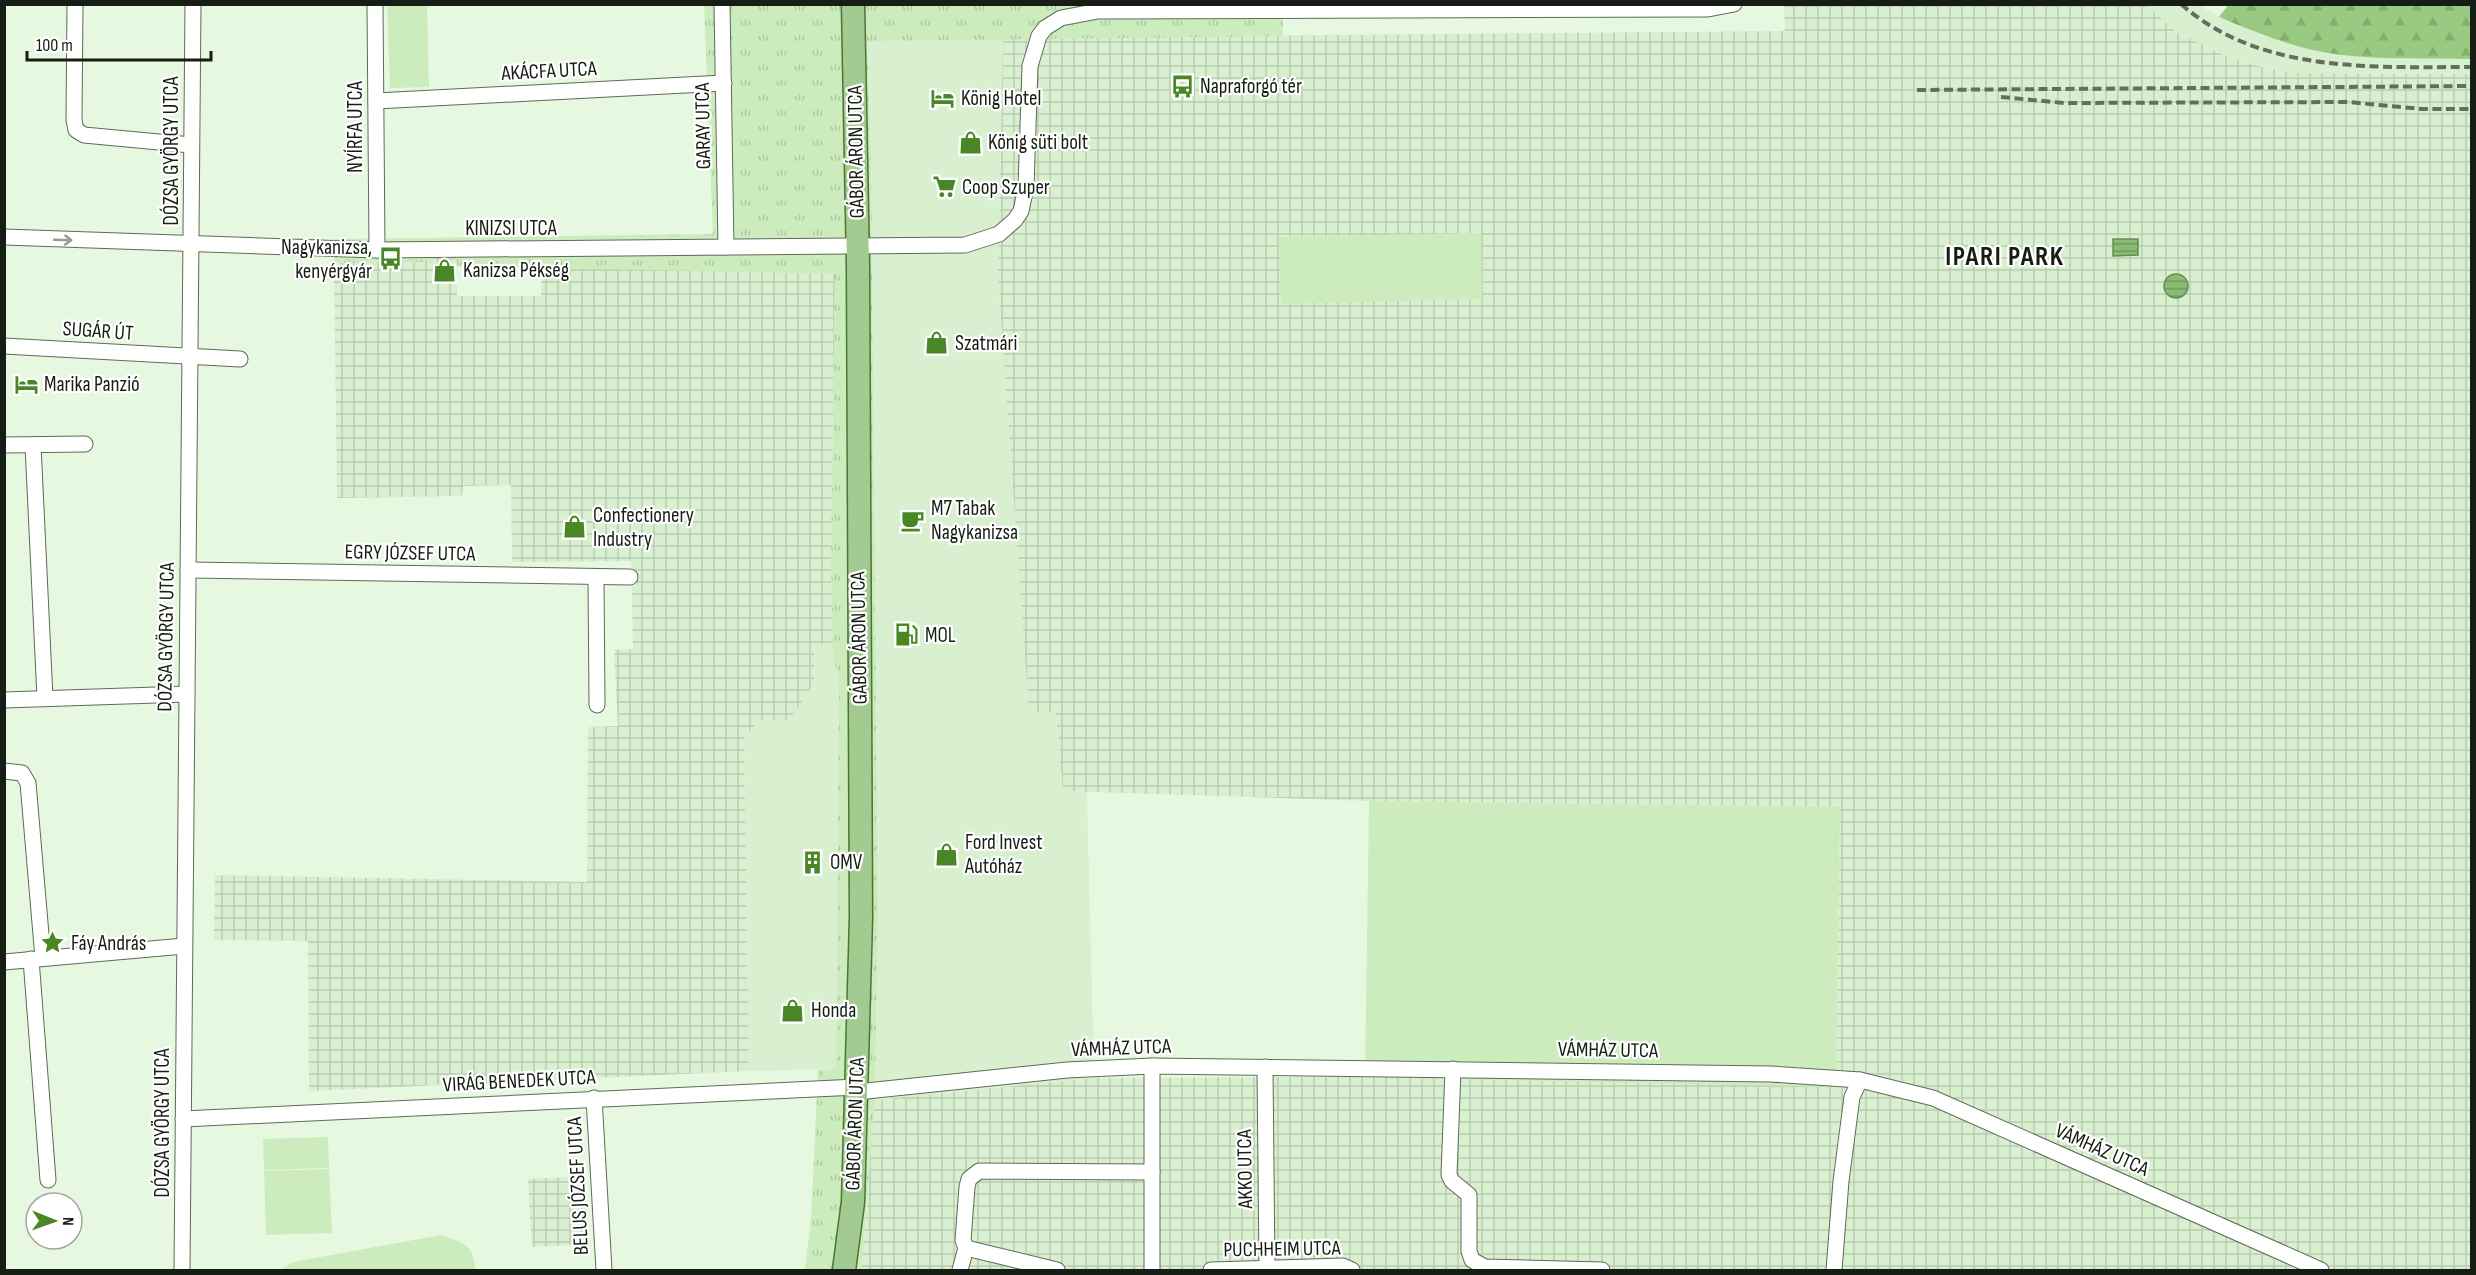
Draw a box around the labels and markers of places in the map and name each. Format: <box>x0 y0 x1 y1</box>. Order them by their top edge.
bus stop icon: Napraforgó tér <box>1169 73 1195 99</box>
place label: Napraforgó tér <box>1200 74 1302 99</box>
hotel icon: König Hotel <box>930 85 956 111</box>
place label: König Hotel <box>961 86 1041 111</box>
shop icon: König süti bolt <box>957 129 983 155</box>
place label: König süti bolt <box>988 130 1088 155</box>
supermarket icon: Coop Szuper <box>931 174 957 200</box>
place label: Coop Szuper <box>962 175 1050 200</box>
place label: Nagykanizsa, kenyérgyár <box>281 235 372 284</box>
bus stop icon: Nagykanizsa, kenyérgyár <box>377 246 403 272</box>
shop icon: Kanizsa Pékség <box>432 257 458 283</box>
place label: Kanizsa Pékség <box>463 258 569 283</box>
shop icon: Szatmári <box>924 330 950 356</box>
place label: Szatmári <box>955 331 1017 356</box>
hotel icon: Marika Panzió <box>13 371 39 397</box>
place label: Marika Panzió <box>44 372 140 397</box>
place label: M7 Tabak Nagykanizsa <box>931 496 1018 545</box>
place label: Confectionery Industry <box>593 503 694 552</box>
cafe icon: M7 Tabak Nagykanizsa <box>900 507 926 533</box>
shop icon: Confectionery Industry <box>562 514 588 540</box>
fuel station icon: MOL <box>894 622 920 648</box>
place label: MOL <box>925 623 956 648</box>
place label: Ford Invest Autóház <box>964 830 1043 879</box>
shop icon: Ford Invest Autóház <box>934 841 960 867</box>
building icon: OMV <box>799 849 825 875</box>
place label: OMV <box>830 850 863 875</box>
place icon: Fáy András <box>40 930 66 956</box>
place label: Fáy András <box>71 931 146 956</box>
shop icon: Honda <box>780 997 806 1023</box>
place label: Honda <box>811 998 856 1023</box>

